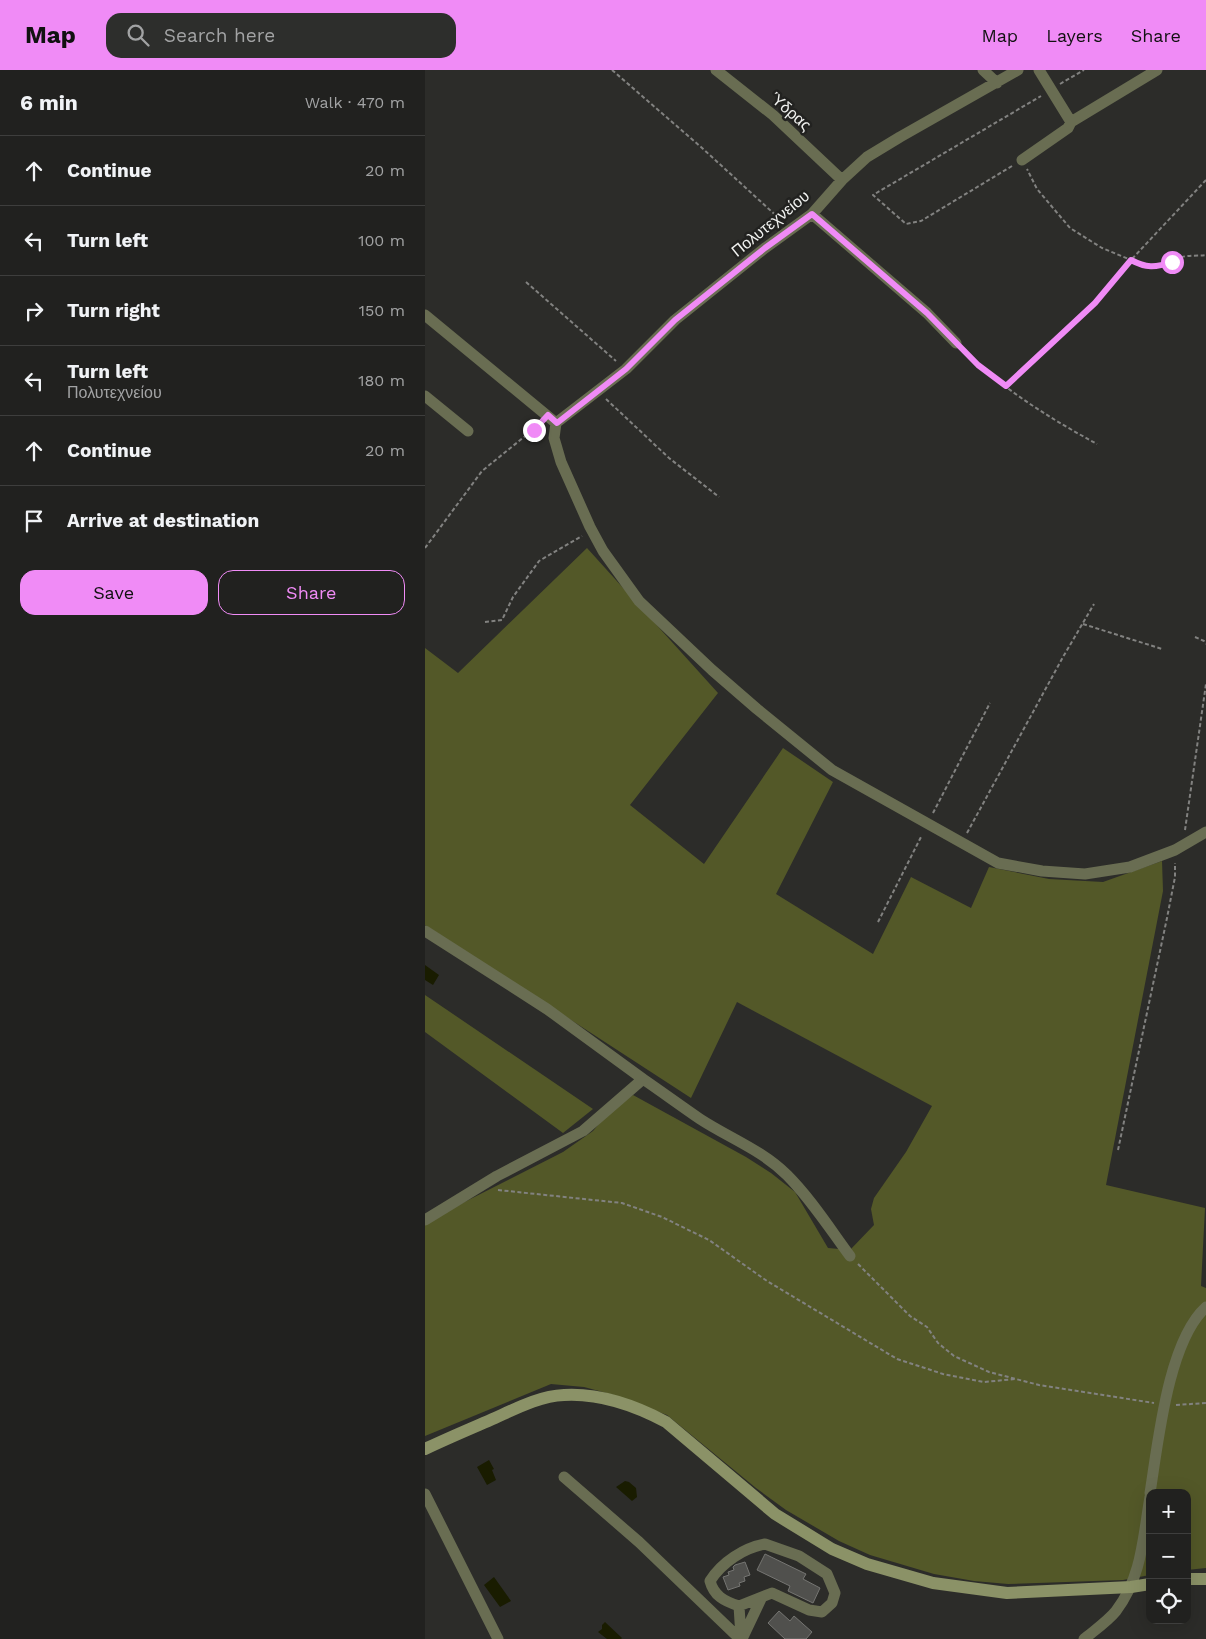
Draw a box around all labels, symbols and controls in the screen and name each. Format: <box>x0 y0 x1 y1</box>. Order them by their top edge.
search box <box>106 13 456 58</box>
text: Map <box>25 21 76 49</box>
icon: search <box>124 21 152 49</box>
text: Search here <box>164 24 275 47</box>
text: Map <box>981 25 1018 46</box>
text: Layers <box>1046 25 1103 46</box>
text: Share <box>1131 25 1181 46</box>
street label: Ύδρας <box>766 88 815 135</box>
text: 6 min <box>20 90 78 115</box>
text: Walk · 470 m <box>305 93 405 112</box>
icon: ahead <box>20 157 48 185</box>
text: Continue <box>67 159 151 182</box>
text: 20 m <box>365 161 405 180</box>
street label: Πολυτεχνείου <box>728 186 813 261</box>
icon: left <box>20 227 48 255</box>
text: Turn left <box>67 229 148 252</box>
text: 100 m <box>358 231 405 250</box>
route start <box>1161 251 1184 274</box>
icon: right <box>20 297 48 325</box>
text: Turn right <box>67 299 160 322</box>
text: 150 m <box>359 301 405 320</box>
text: Turn left <box>67 360 148 383</box>
icon: left <box>20 367 48 395</box>
text: 180 m <box>358 371 405 390</box>
text: Πολυτεχνείου <box>67 383 162 402</box>
route end <box>523 419 546 442</box>
icon: ahead <box>20 437 48 465</box>
text: Continue <box>67 439 151 462</box>
text: 20 m <box>365 441 405 460</box>
icon: arrive <box>20 507 48 535</box>
text: Arrive at destination <box>67 509 259 532</box>
button: Save <box>20 570 208 615</box>
button: Share <box>218 570 405 615</box>
map controls <box>1146 1489 1191 1624</box>
button: + <box>1146 1489 1191 1534</box>
button: − <box>1146 1534 1191 1579</box>
button: locate <box>1146 1579 1191 1624</box>

